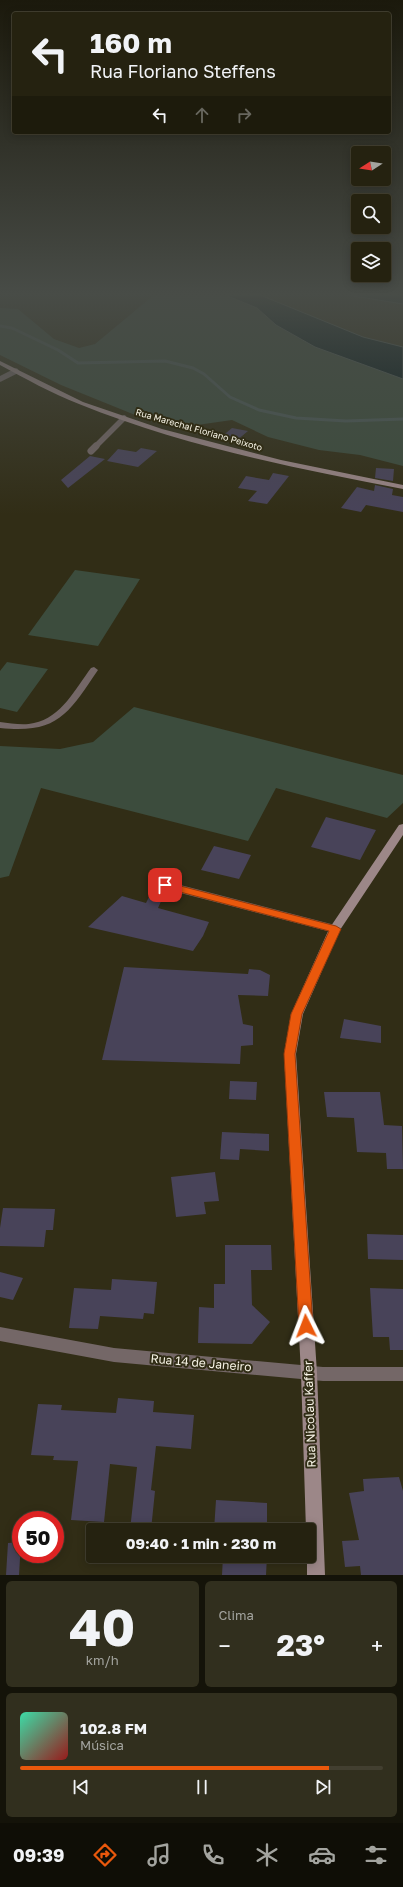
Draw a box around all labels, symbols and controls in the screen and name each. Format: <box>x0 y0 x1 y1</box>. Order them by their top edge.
text: 160 m <box>90 26 172 59</box>
icon: left <box>24 28 76 80</box>
text: Rua Floriano Steffens <box>90 60 276 82</box>
icon: left <box>149 104 171 126</box>
icon: ahead <box>191 104 213 126</box>
icon: right <box>233 104 255 126</box>
north arrow <box>351 146 391 186</box>
map controls <box>351 146 391 282</box>
button: search <box>351 194 391 234</box>
button: layers <box>351 242 391 282</box>
street label: Rua Marechal Floriano Peixoto <box>135 406 264 453</box>
pin <box>148 868 182 902</box>
icon: arrive <box>154 874 176 896</box>
position arrow <box>285 1305 327 1347</box>
street label: Rua 14 de Janeiro <box>150 1351 252 1374</box>
street label: Rua Nicolau Kaffer <box>300 1360 319 1468</box>
speed limit sign: 50 <box>12 1511 64 1563</box>
text: 09:40 · 1 min · 230 m <box>126 1534 276 1552</box>
text: 40 <box>69 1595 135 1657</box>
text: Clima <box>219 1607 254 1623</box>
text: 23° <box>277 1627 325 1663</box>
text: − <box>219 1632 231 1659</box>
text: + <box>371 1632 383 1659</box>
text: km/h <box>86 1652 119 1668</box>
text: 102.8 FM <box>80 1719 147 1737</box>
text: Música <box>80 1737 124 1753</box>
icon: previous <box>70 1776 92 1798</box>
icon: pause <box>191 1776 213 1798</box>
icon: next <box>312 1776 334 1798</box>
icon: directions <box>91 1841 119 1869</box>
icon: music <box>145 1841 173 1869</box>
icon: phone <box>199 1841 227 1869</box>
icon: climate <box>253 1841 281 1869</box>
icon: car <box>308 1841 336 1869</box>
icon: filters <box>362 1841 390 1869</box>
text: 09:39 <box>13 1844 64 1866</box>

